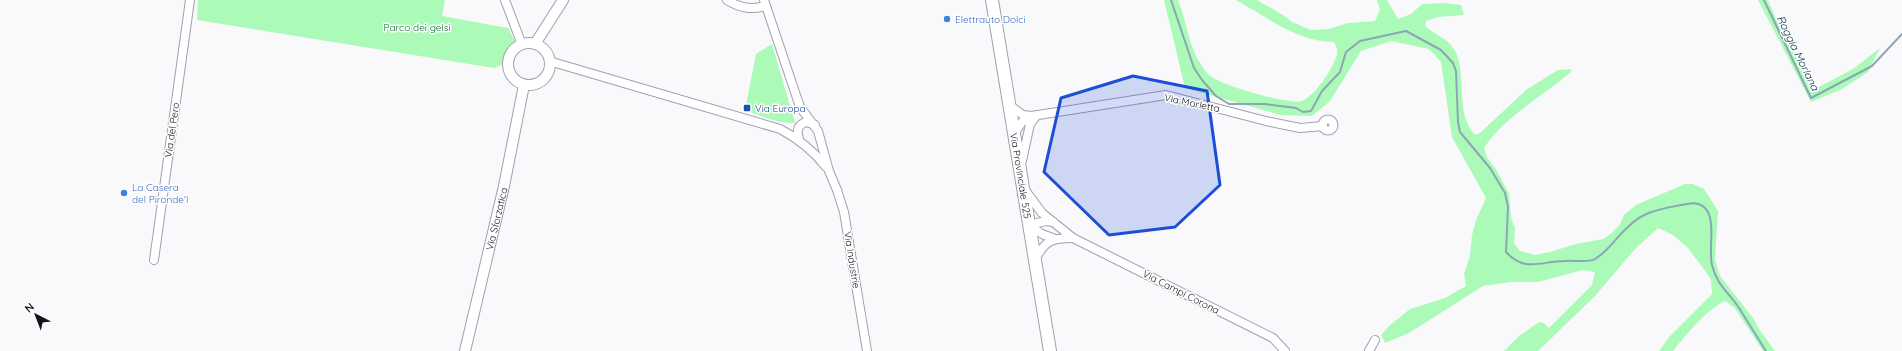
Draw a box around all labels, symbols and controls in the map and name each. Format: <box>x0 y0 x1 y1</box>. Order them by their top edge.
place label: Elettrauto Dolci <box>955 13 1026 26</box>
water label: Roggia Morlana <box>1774 13 1823 94</box>
marker: Elettrauto Dolci <box>942 14 952 24</box>
park label: Parco dei gelsi <box>384 21 450 34</box>
street label: Via Morletta <box>1163 91 1221 115</box>
street label: Via del Pero <box>162 102 182 158</box>
place label: Via Europa <box>755 102 806 115</box>
marker: Via Europa <box>742 103 752 113</box>
street label: Via Provinciale 525 <box>1008 132 1035 220</box>
place label: La Casera del Pironde'l <box>132 181 188 206</box>
street label: Via Sforzatica <box>483 186 510 251</box>
marker: La Casera del Pironde'l <box>119 188 129 198</box>
street label: Via Industrie <box>841 231 863 290</box>
street label: Via Campi Corona <box>1140 267 1222 317</box>
north arrow <box>16 295 56 335</box>
text: N <box>22 300 37 315</box>

